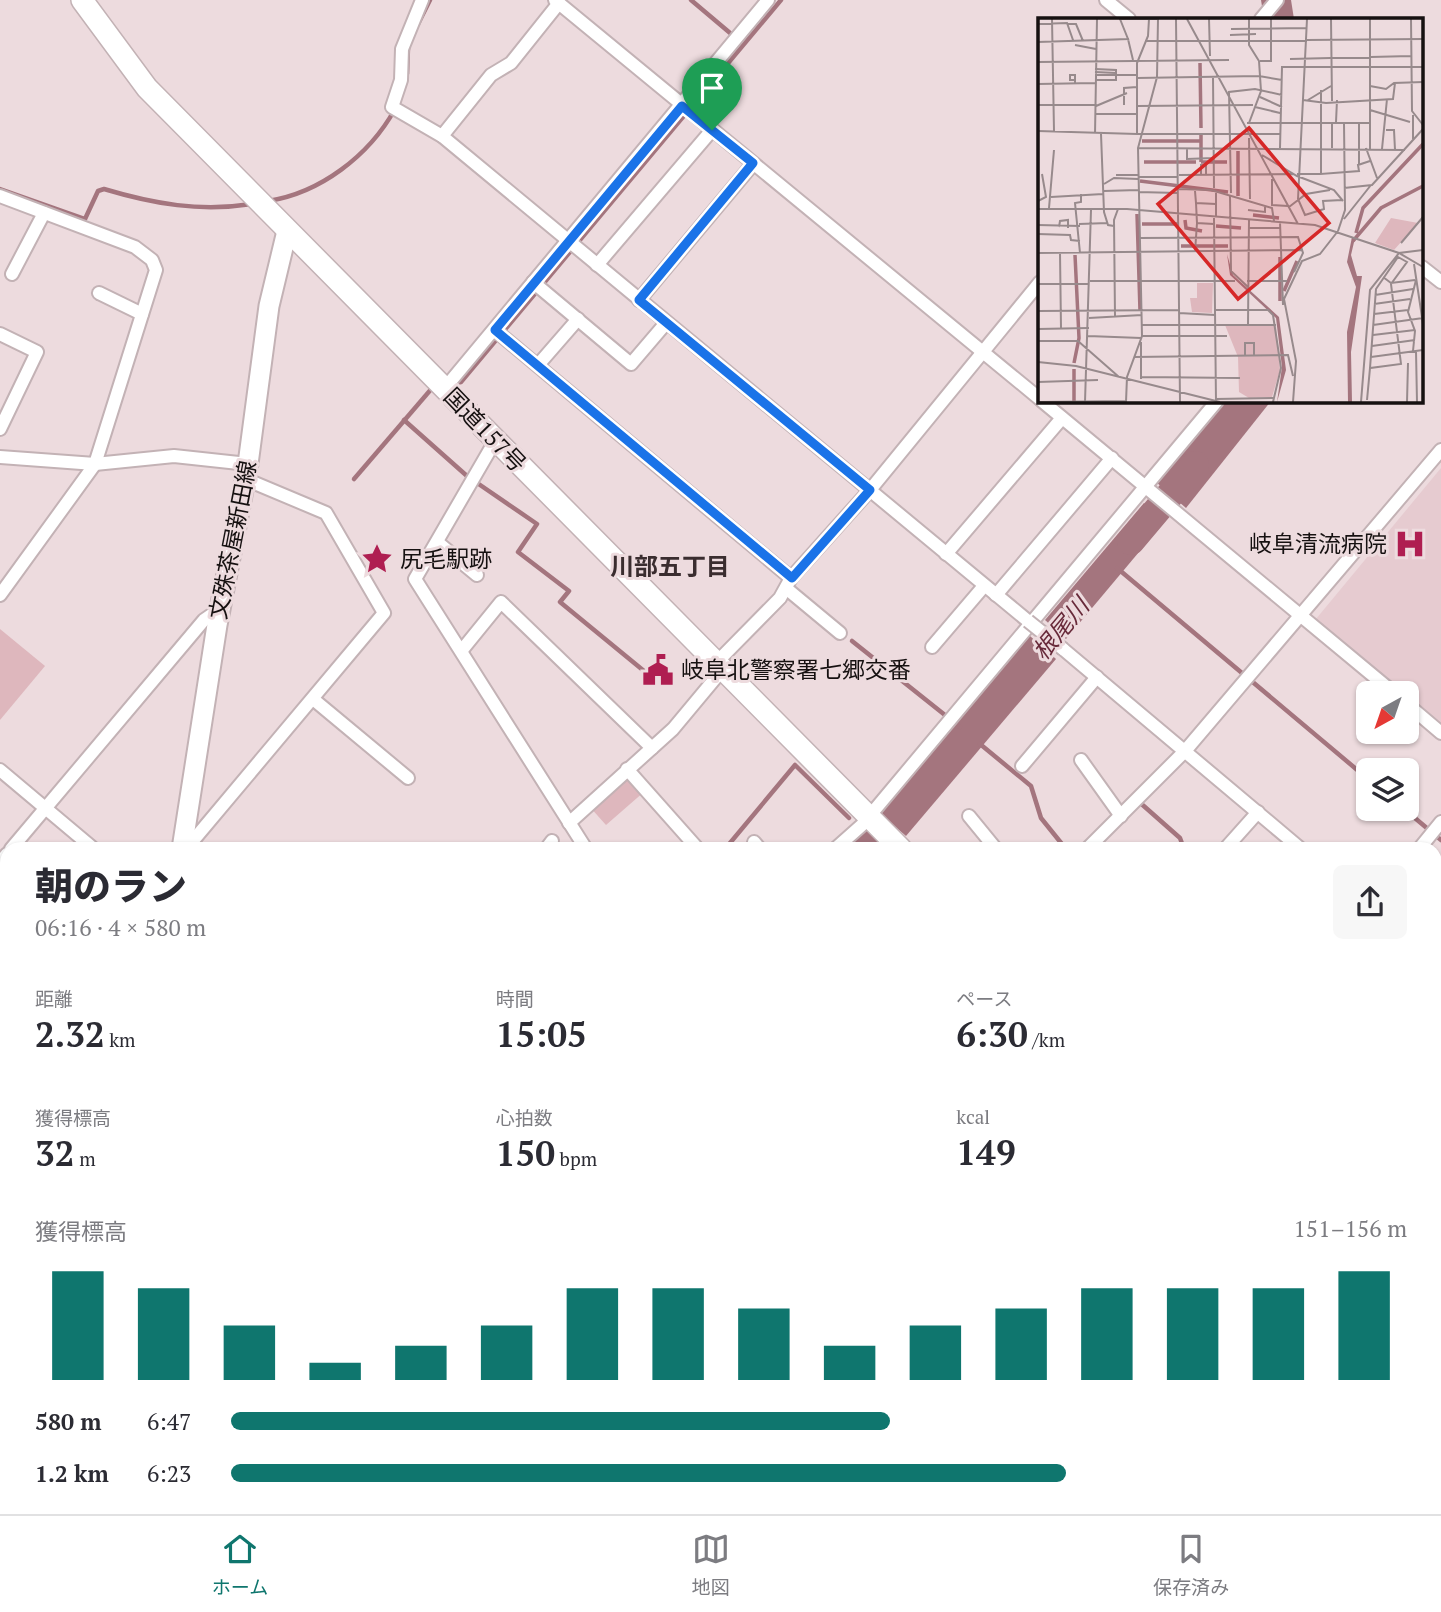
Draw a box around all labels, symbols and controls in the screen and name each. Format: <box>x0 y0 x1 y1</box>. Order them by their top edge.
inset map <box>1038 18 1424 402</box>
pin <box>682 58 742 130</box>
icon: arrive <box>693 69 731 107</box>
street label: 国道157号 <box>437 381 533 478</box>
street label: 文殊茶屋新田線 <box>202 458 263 622</box>
hospital icon: 岐阜清流病院 <box>1393 527 1427 561</box>
place label: 岐阜清流病院 <box>1249 528 1387 559</box>
place icon: 尻毛駅跡 <box>360 542 394 576</box>
place label: 尻毛駅跡 <box>400 543 492 574</box>
district label: 川部五丁目 <box>610 550 730 582</box>
water label: 根尾川 <box>1025 588 1098 666</box>
public building icon: 岐阜北警察署七郷交番 <box>641 653 675 687</box>
place label: 岐阜北警察署七郷交番 <box>681 654 911 685</box>
north arrow <box>1356 681 1419 744</box>
map controls <box>1356 681 1419 821</box>
button: layers <box>1356 758 1419 821</box>
text: 朝のラン <box>35 861 187 911</box>
button: share <box>1333 865 1407 939</box>
text: 06:16 · 4 × 580 m <box>35 912 206 943</box>
text: 距離 <box>35 986 73 1011</box>
text: 時間 <box>496 986 534 1011</box>
text: ペース <box>956 986 1012 1011</box>
text: 2.32 <box>35 1011 105 1057</box>
text: 15:05 <box>496 1011 587 1057</box>
text: 6:30 <box>956 1011 1028 1057</box>
text: km <box>105 1027 136 1052</box>
text: /km <box>1028 1027 1065 1052</box>
text: kcal <box>956 1104 990 1129</box>
text: 獲得標高 <box>35 1105 111 1130</box>
text: 心拍数 <box>496 1105 553 1130</box>
text: 149 <box>956 1129 1016 1175</box>
text: 32 <box>35 1130 75 1176</box>
text: 150 <box>496 1130 555 1176</box>
text: m <box>75 1146 96 1171</box>
text: bpm <box>555 1146 597 1171</box>
text: 151–156 m <box>1294 1213 1407 1244</box>
text: 獲得標高 <box>35 1216 127 1247</box>
text: 580 m <box>35 1406 101 1437</box>
text: 6:47 <box>147 1406 191 1437</box>
text: 1.2 km <box>35 1458 109 1489</box>
text: 6:23 <box>147 1458 191 1489</box>
tab: ホーム <box>212 1530 268 1599</box>
tab: 地図 <box>692 1530 730 1599</box>
tab: 保存済み <box>1153 1530 1229 1599</box>

